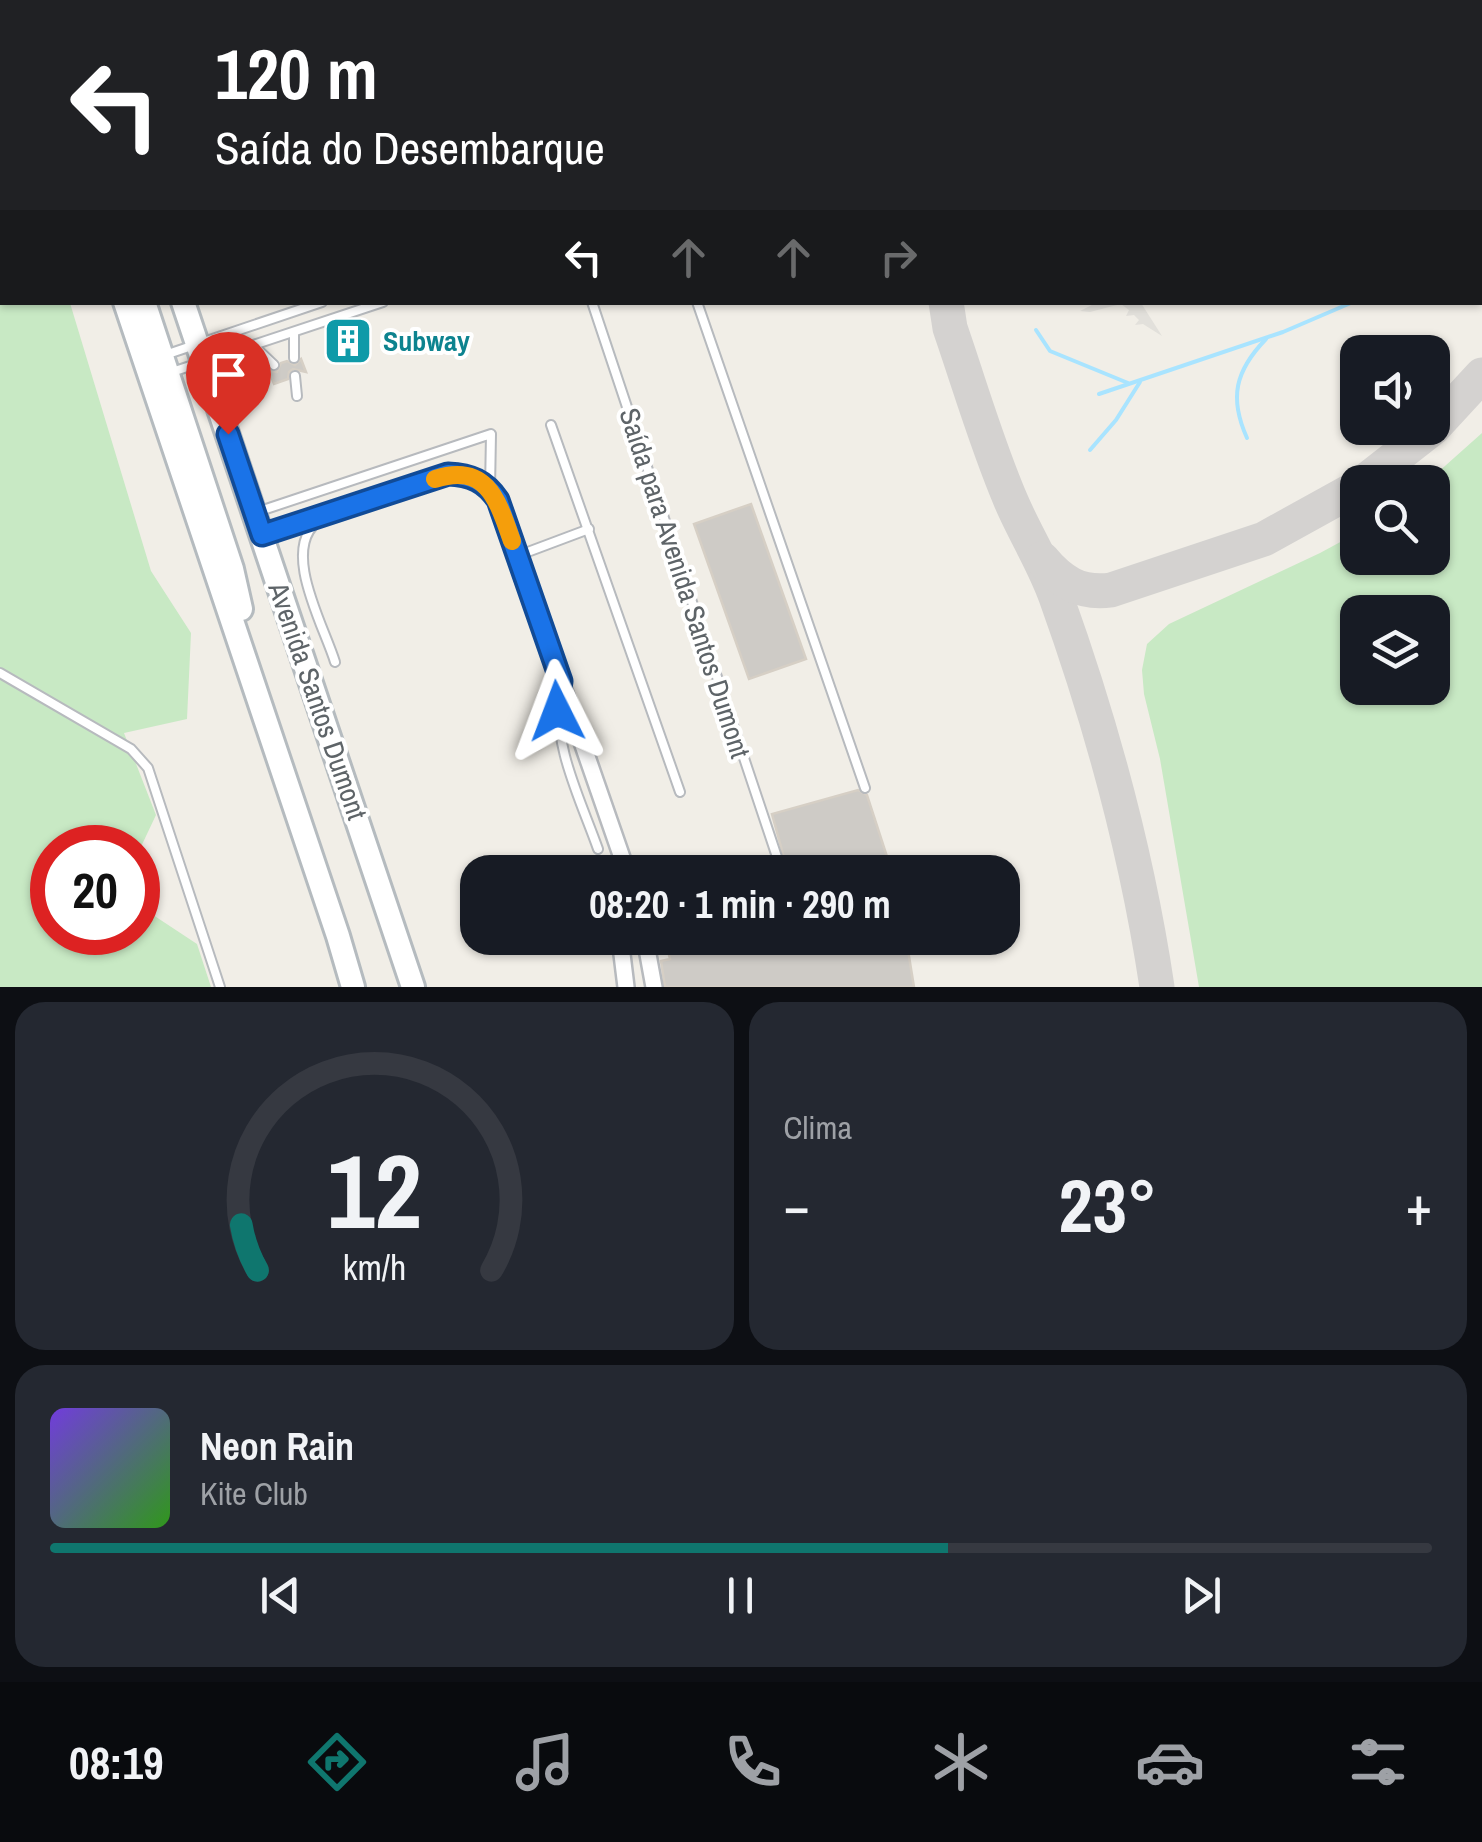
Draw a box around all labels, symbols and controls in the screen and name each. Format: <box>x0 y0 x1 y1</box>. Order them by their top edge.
text: 120 m <box>215 27 378 121</box>
icon: left <box>50 40 180 170</box>
text: Saída do Desembarque <box>215 117 605 178</box>
icon: left <box>556 230 611 285</box>
icon: ahead <box>661 230 716 285</box>
icon: ahead <box>766 230 821 285</box>
icon: right <box>871 230 926 285</box>
building icon: Subway <box>322 315 374 367</box>
place label: Subway <box>383 322 470 360</box>
pin <box>186 332 271 435</box>
map controls <box>1340 335 1450 705</box>
button: sound <box>1340 335 1450 445</box>
icon: arrive <box>201 347 256 402</box>
street label: Saída para Avenida Santos Dumont <box>610 403 760 763</box>
button: search <box>1340 465 1450 575</box>
street label: Avenida Santos Dumont <box>259 576 376 825</box>
button: layers <box>1340 595 1450 705</box>
position arrow <box>505 659 609 763</box>
speed limit sign: 20 <box>30 825 160 955</box>
text: 08:20 · 1 min · 290 m <box>589 879 891 930</box>
text: Clima <box>784 1106 852 1149</box>
text: 12 <box>327 1120 422 1260</box>
text: 23° <box>1059 1154 1157 1255</box>
text: − <box>784 1168 810 1242</box>
text: + <box>1406 1168 1432 1242</box>
text: km/h <box>342 1243 406 1291</box>
text: Neon Rain <box>200 1421 354 1472</box>
text: Kite Club <box>200 1472 308 1515</box>
icon: previous <box>253 1568 308 1623</box>
icon: pause <box>713 1568 768 1623</box>
icon: next <box>1174 1568 1229 1623</box>
icon: directions <box>302 1727 372 1797</box>
icon: music <box>510 1727 580 1797</box>
icon: phone <box>718 1727 788 1797</box>
icon: climate <box>926 1727 996 1797</box>
icon: car <box>1135 1727 1205 1797</box>
icon: filters <box>1343 1727 1413 1797</box>
text: 08:19 <box>69 1732 163 1793</box>

